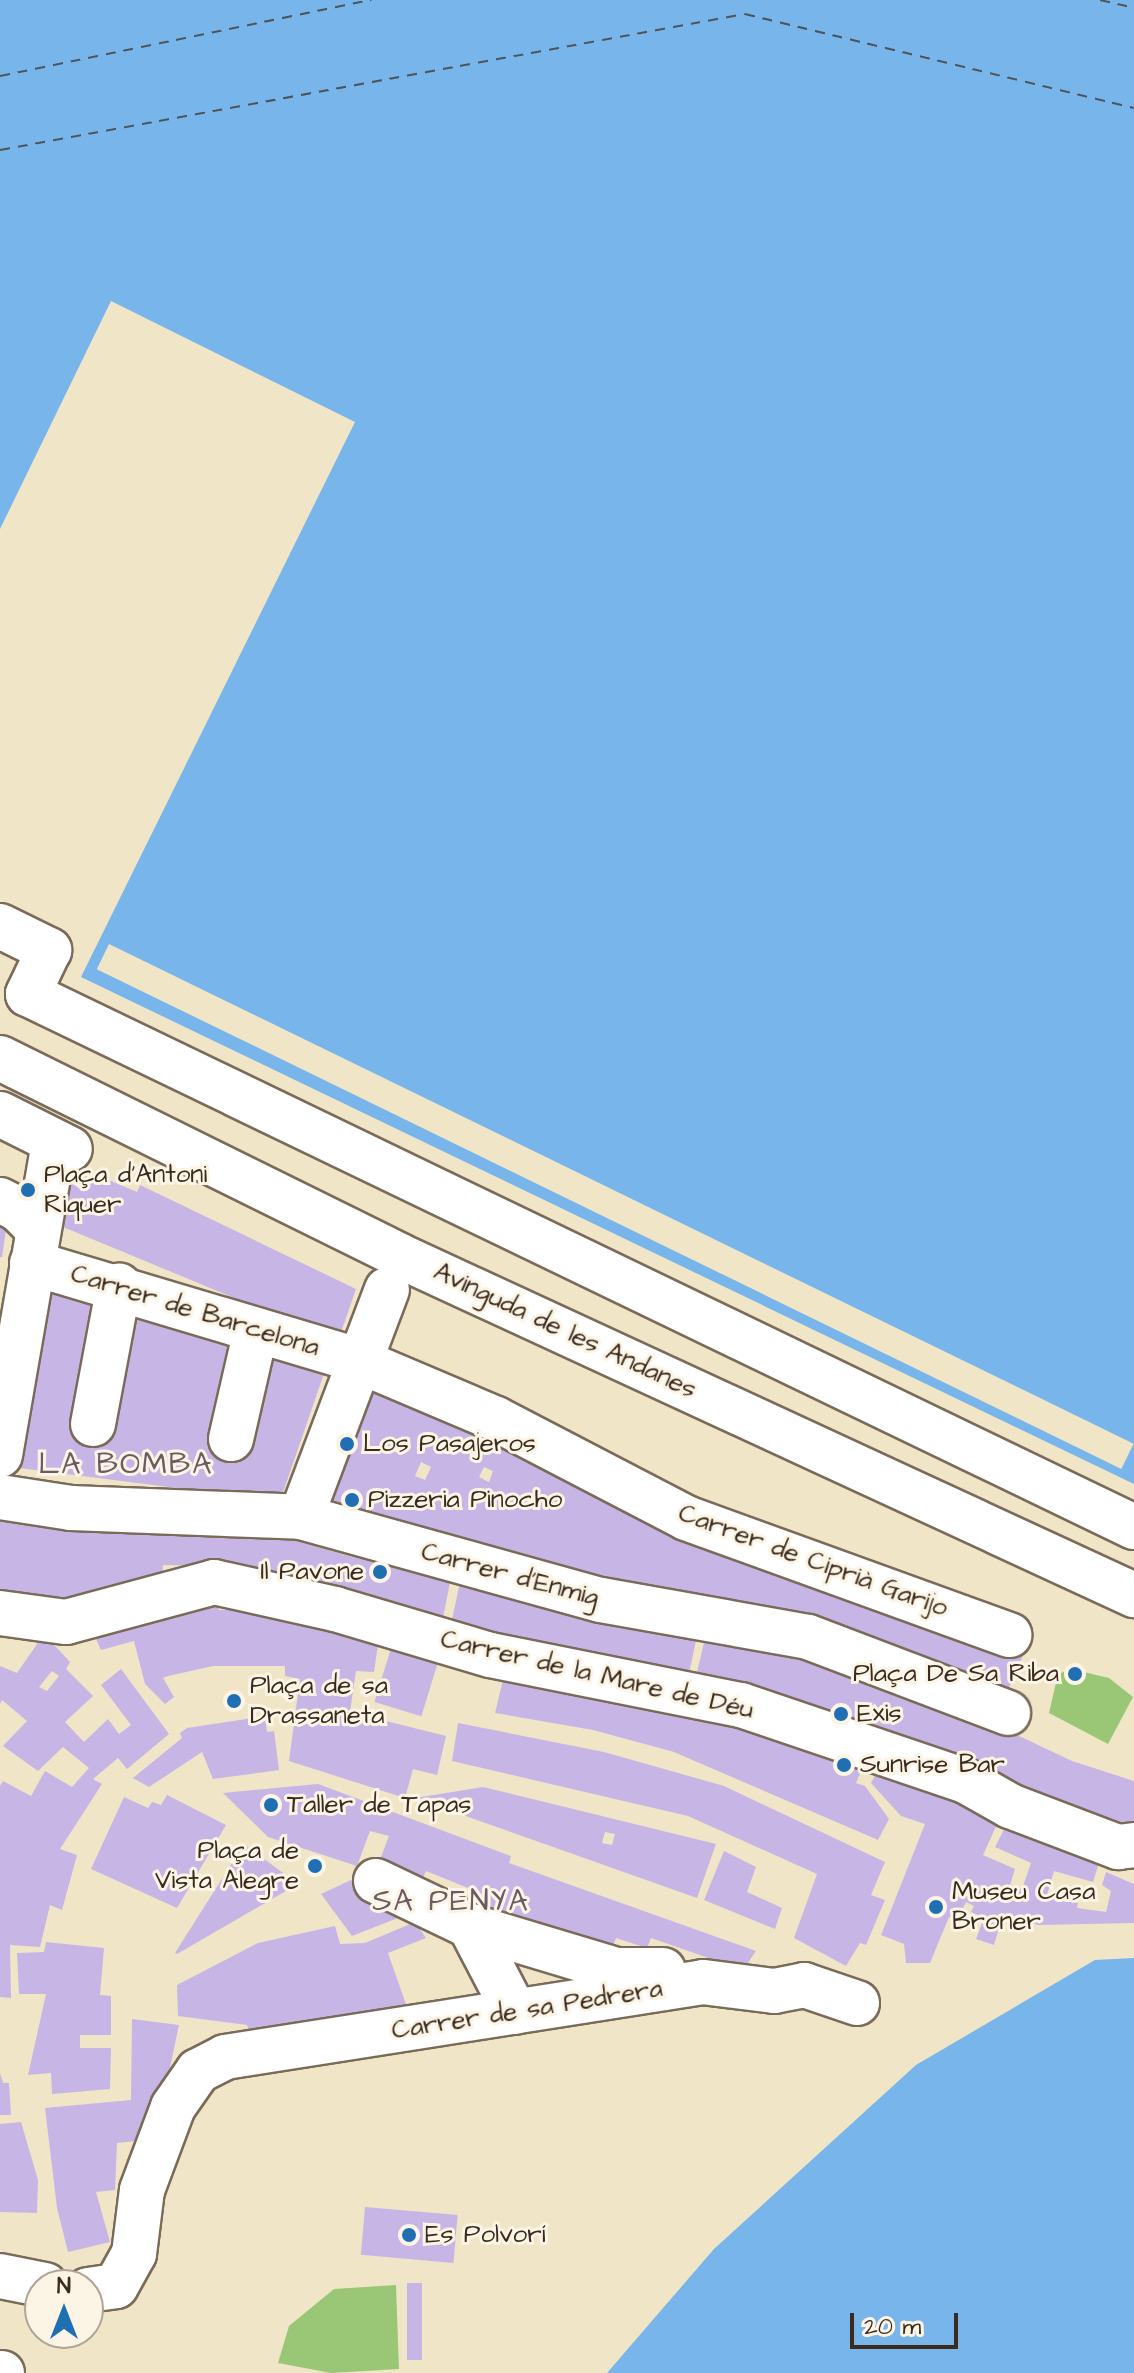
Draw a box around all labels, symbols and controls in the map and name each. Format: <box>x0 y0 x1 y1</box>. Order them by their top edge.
place label: Plaça d'Antoni Riquer <box>44 1159 207 1220</box>
marker: Plaça d'Antoni Riquer <box>19 1181 37 1199</box>
street label: Avinguda de les Andanes <box>429 1256 701 1406</box>
street label: Carrer de Barcelona <box>67 1258 323 1364</box>
place label: Los Pasajeros <box>363 1428 536 1460</box>
marker: Los Pasajeros <box>338 1435 356 1453</box>
district label: LA BOMBA <box>39 1446 213 1482</box>
place label: Pizzeria Pinocho <box>368 1484 562 1516</box>
marker: Pizzeria Pinocho <box>343 1491 361 1509</box>
street label: Carrer de Ciprià Garijo <box>674 1498 952 1624</box>
street label: Carrer d'Enmig <box>418 1536 602 1614</box>
place label: Il Pavone <box>261 1556 364 1588</box>
marker: Il Pavone <box>371 1563 389 1581</box>
street label: Carrer de la Mare de Déu <box>438 1624 756 1726</box>
place label: Plaça De Sa Riba <box>853 1658 1059 1690</box>
marker: Plaça De Sa Riba <box>1066 1665 1084 1683</box>
place label: Plaça de sa Drassaneta <box>250 1670 388 1732</box>
marker: Plaça de sa Drassaneta <box>225 1692 243 1710</box>
place label: Exis <box>857 1698 902 1730</box>
marker: Exis <box>832 1705 850 1723</box>
place label: Sunrise Bar <box>860 1749 1005 1781</box>
marker: Sunrise Bar <box>835 1756 853 1774</box>
place label: Taller de Tapas <box>287 1789 471 1821</box>
marker: Taller de Tapas <box>262 1796 280 1814</box>
place label: Plaça de Vista Alegre <box>155 1835 299 1896</box>
marker: Plaça de Vista Alegre <box>306 1857 324 1875</box>
place label: Museu Casa Broner <box>952 1876 1095 1938</box>
district label: SA PENYA <box>372 1883 530 1919</box>
marker: Museu Casa Broner <box>927 1898 945 1916</box>
street label: Carrer de sa Pedrera <box>389 1973 665 2047</box>
place label: Es Polvorí <box>425 2219 546 2251</box>
marker: Es Polvorí <box>400 2226 418 2244</box>
north arrow <box>24 2269 104 2349</box>
text: N <box>57 2271 71 2302</box>
scale bar <box>854 2297 962 2347</box>
text: 20 m <box>864 2310 921 2344</box>

